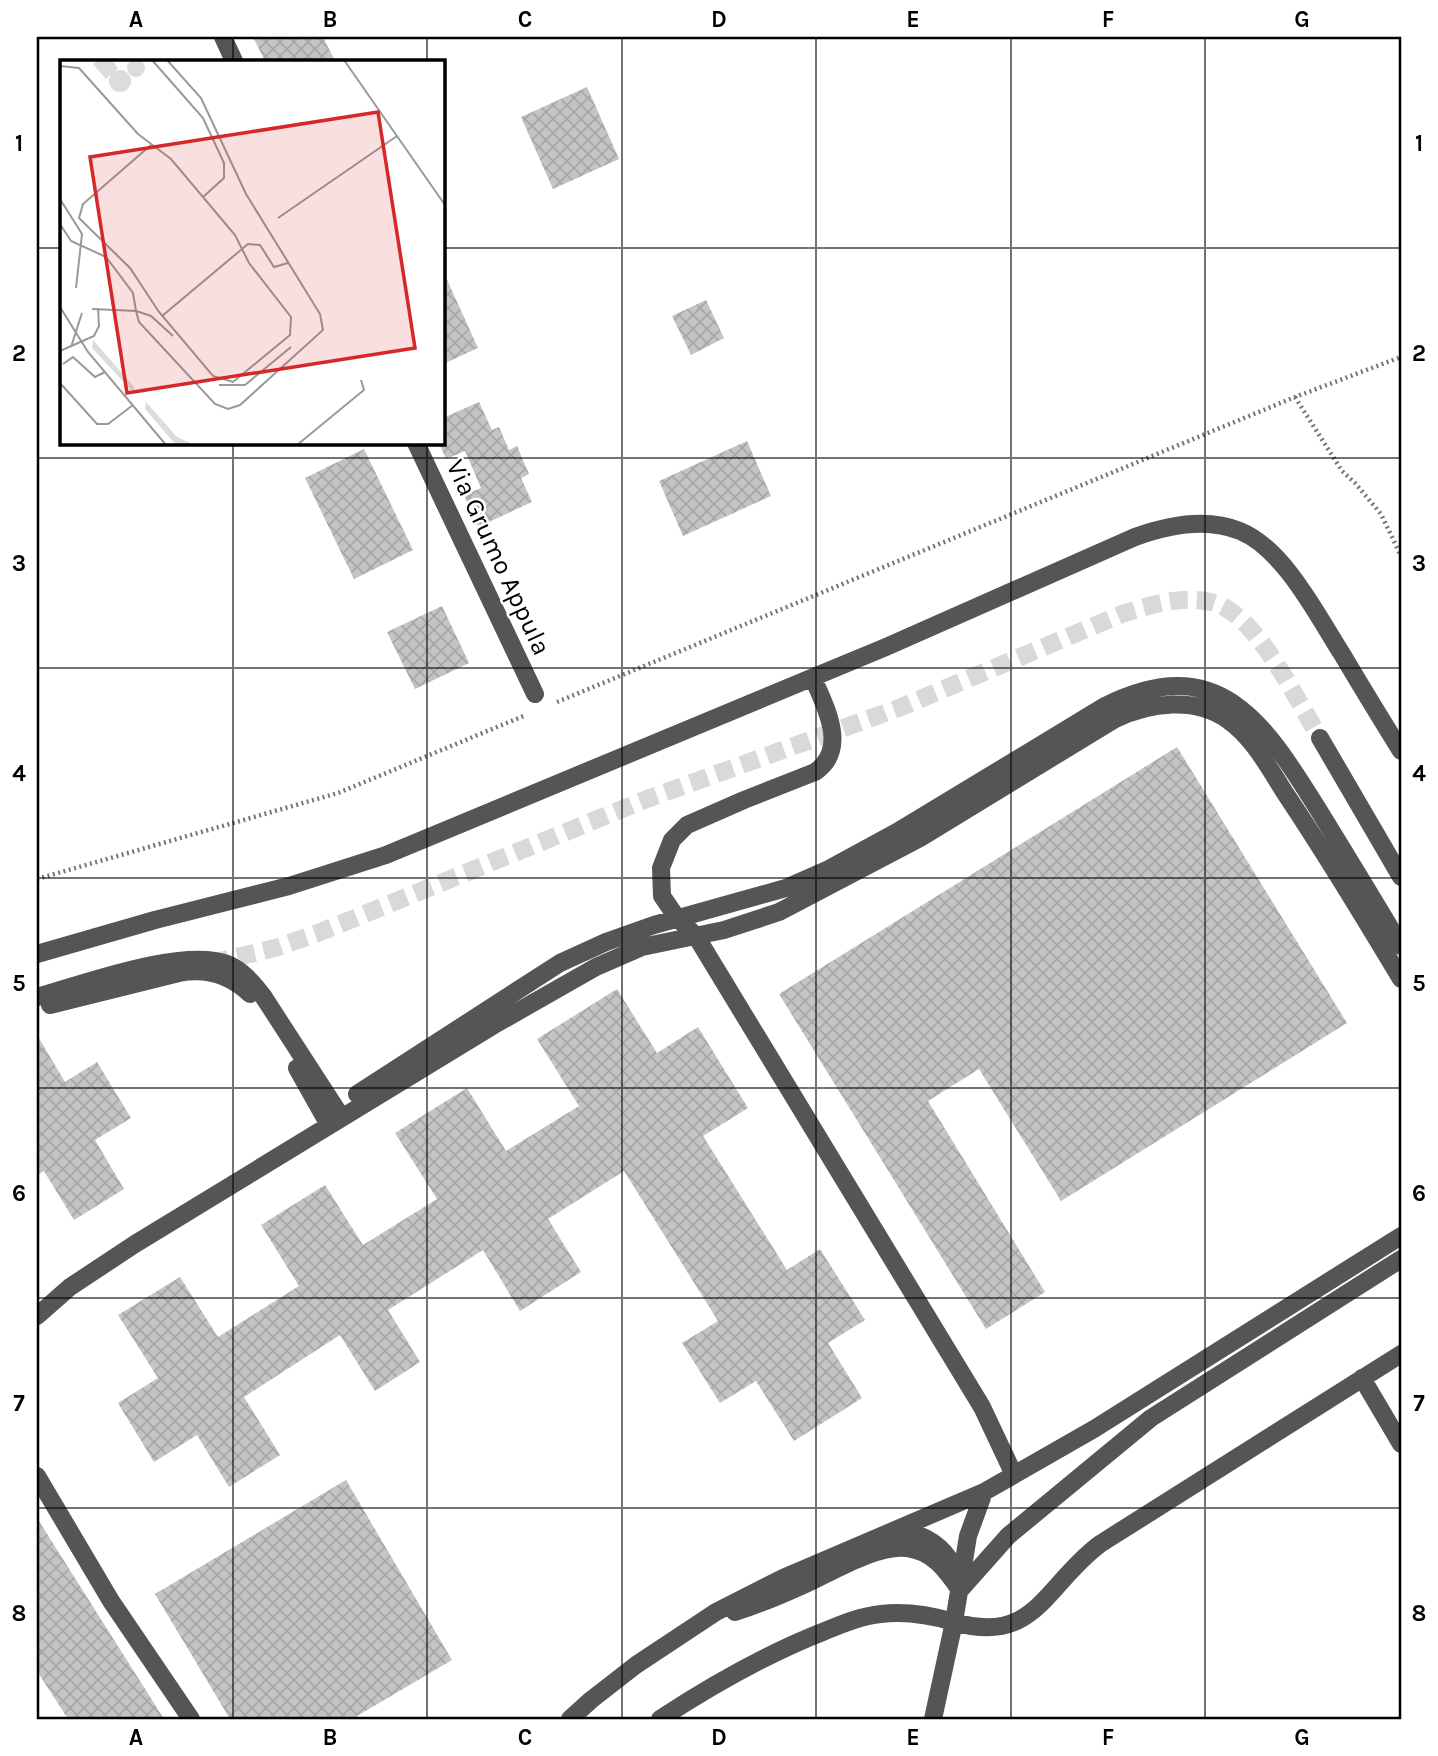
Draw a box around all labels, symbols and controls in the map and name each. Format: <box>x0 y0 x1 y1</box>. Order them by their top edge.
text: A <box>129 6 143 33</box>
text: B <box>323 6 337 33</box>
text: C <box>518 6 532 33</box>
text: D <box>711 6 727 33</box>
text: E <box>906 6 920 33</box>
text: F <box>1102 6 1114 33</box>
text: G <box>1294 6 1310 33</box>
inset map <box>60 60 444 444</box>
text: 1 <box>15 130 23 157</box>
text: 1 <box>1415 130 1423 157</box>
text: 2 <box>12 340 26 367</box>
text: 2 <box>1412 340 1426 367</box>
street label: Via Grumo Appula <box>440 455 557 660</box>
text: 3 <box>12 550 26 577</box>
text: 3 <box>1412 550 1426 577</box>
text: 4 <box>12 760 26 787</box>
text: 4 <box>1412 760 1426 787</box>
text: 5 <box>12 970 26 997</box>
text: 5 <box>1412 970 1426 997</box>
text: 6 <box>12 1180 26 1207</box>
text: 6 <box>1412 1180 1426 1207</box>
text: 7 <box>13 1390 25 1417</box>
text: 7 <box>1413 1390 1425 1417</box>
text: 8 <box>12 1600 26 1627</box>
text: 8 <box>1412 1600 1426 1627</box>
text: A <box>129 1724 143 1751</box>
text: B <box>323 1724 337 1751</box>
text: C <box>518 1724 532 1751</box>
text: D <box>711 1724 727 1751</box>
text: E <box>906 1724 920 1751</box>
text: F <box>1102 1724 1114 1751</box>
text: G <box>1294 1724 1310 1751</box>

